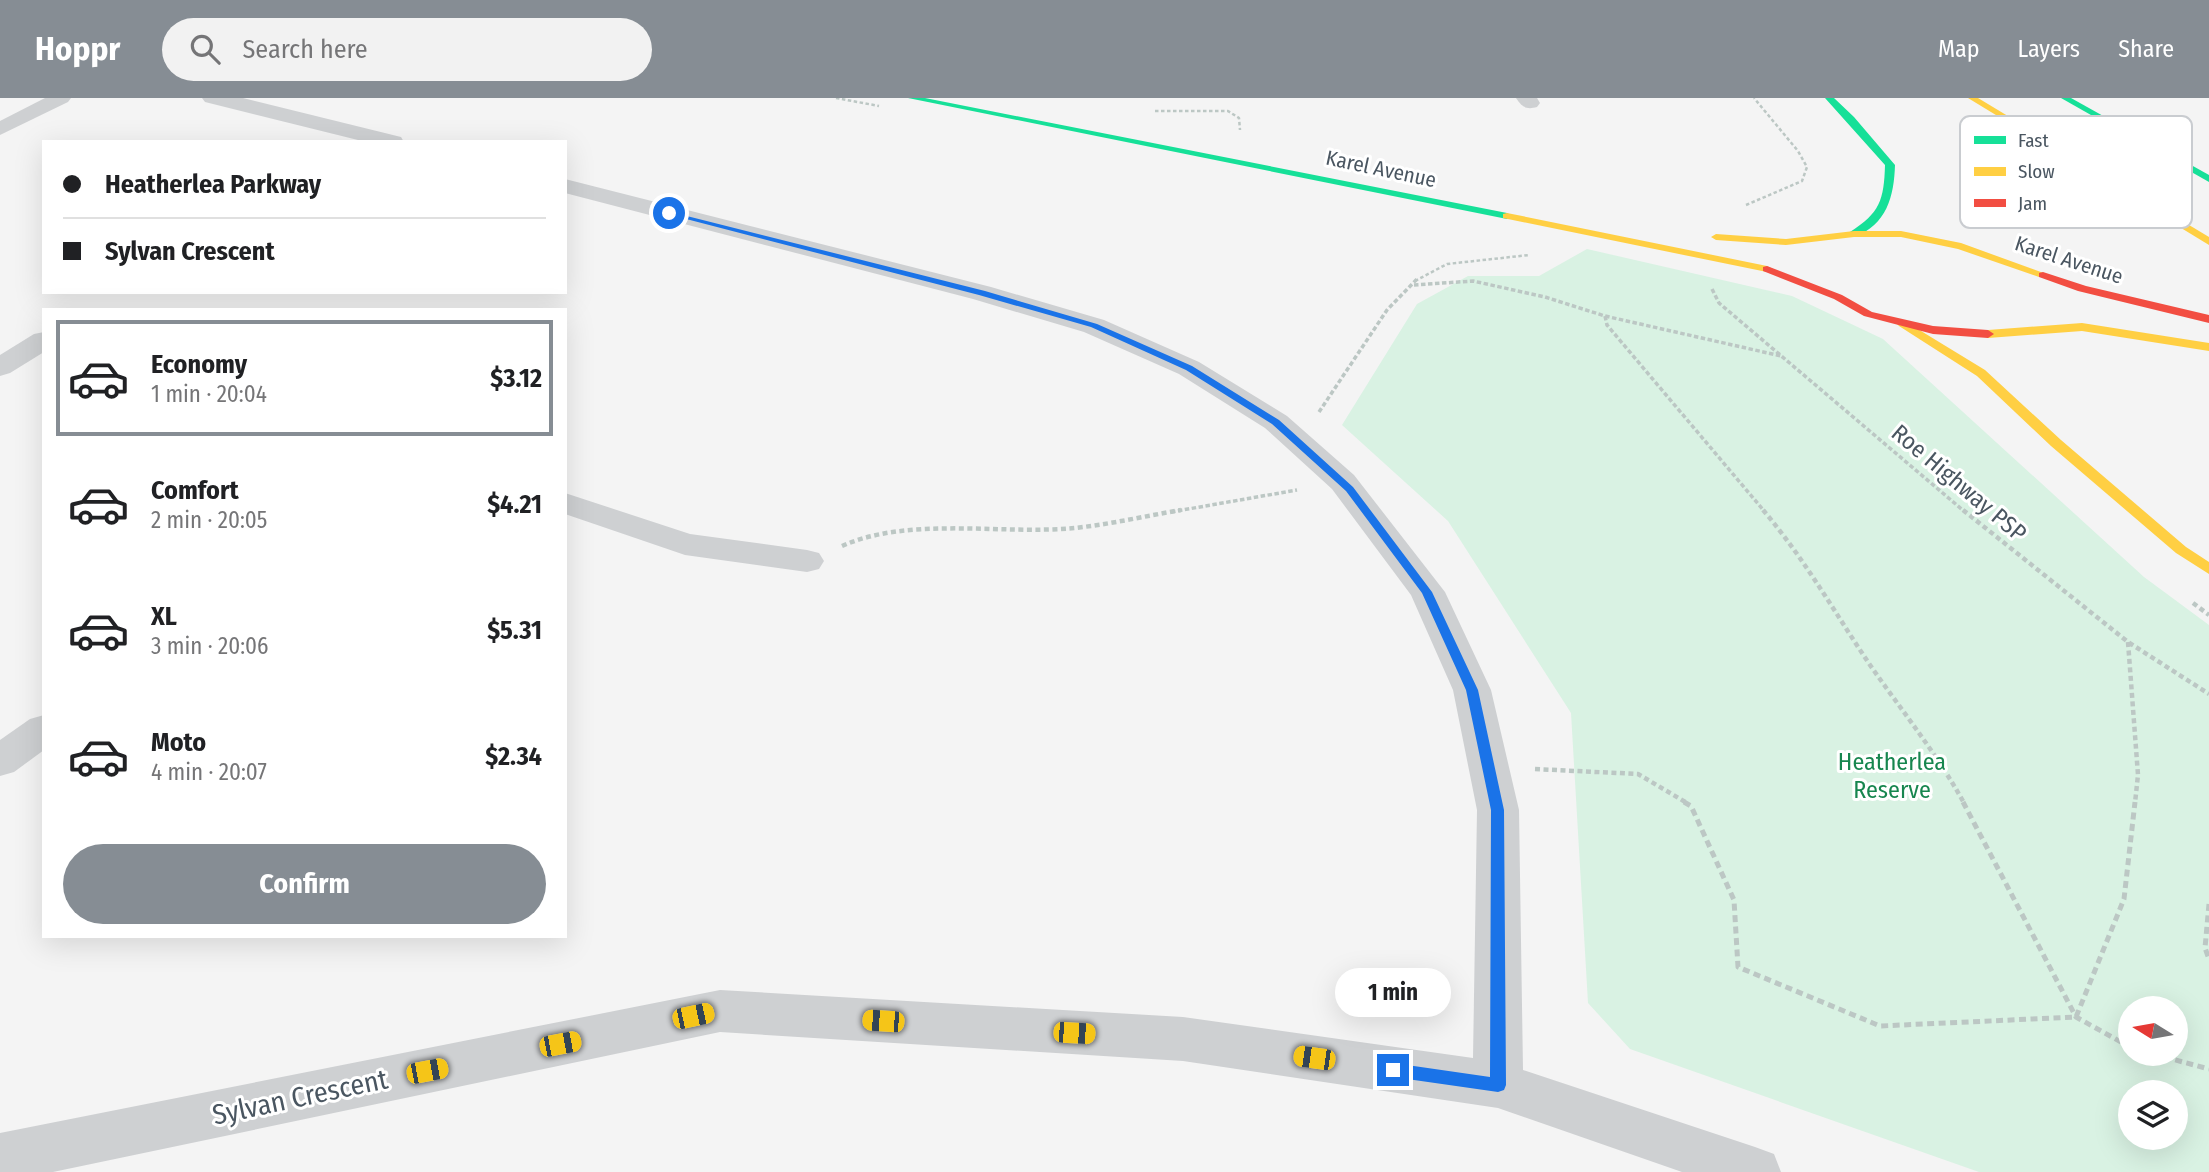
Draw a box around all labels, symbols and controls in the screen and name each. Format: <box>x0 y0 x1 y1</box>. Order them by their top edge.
search box <box>162 18 652 81</box>
text: Hoppr <box>35 29 120 69</box>
icon: search <box>186 30 224 68</box>
text: Search here <box>242 34 368 65</box>
text: Map <box>1938 35 1980 63</box>
text: Layers <box>2018 35 2080 63</box>
text: Share <box>2118 35 2174 63</box>
legend <box>1960 116 2192 228</box>
text: Fast <box>2018 129 2049 152</box>
street label: Karel Avenue <box>1324 145 1438 193</box>
text: Slow <box>2018 160 2055 183</box>
text: Heatherlea Parkway <box>105 169 321 200</box>
text: Jam <box>2018 192 2047 215</box>
route start <box>653 197 685 229</box>
street label: Karel Avenue <box>2012 230 2126 290</box>
text: Sylvan Crescent <box>105 236 275 267</box>
icon: car <box>67 347 130 410</box>
text: Economy <box>151 349 247 380</box>
text: $3.12 <box>490 363 542 394</box>
text: 1 min · 20:04 <box>151 380 267 408</box>
street label: Roe Highway PSP <box>1886 419 2032 547</box>
icon: car <box>67 473 130 536</box>
text: Comfort <box>151 475 239 506</box>
text: $4.21 <box>487 489 542 520</box>
text: 2 min · 20:05 <box>151 506 267 534</box>
icon: car <box>67 599 130 662</box>
text: XL <box>151 601 177 632</box>
text: $5.31 <box>487 615 542 646</box>
text: 3 min · 20:06 <box>151 632 268 660</box>
icon: car <box>67 725 130 788</box>
text: Moto <box>151 727 206 758</box>
text: $2.34 <box>485 741 542 772</box>
park label: Heatherlea Reserve <box>1838 748 1946 804</box>
text: 4 min · 20:07 <box>151 758 267 786</box>
button: Confirm <box>63 844 546 924</box>
callout: 1 min <box>1335 968 1451 1018</box>
text: 1 min <box>1368 978 1418 1006</box>
north arrow <box>2118 996 2188 1066</box>
map controls <box>2118 996 2188 1150</box>
car <box>671 1001 716 1031</box>
car <box>862 1009 905 1033</box>
car <box>1053 1021 1096 1045</box>
car <box>538 1030 583 1058</box>
car <box>1292 1045 1337 1071</box>
route end <box>1377 1054 1409 1086</box>
car <box>405 1057 450 1085</box>
street label: Sylvan Crescent <box>209 1062 391 1132</box>
button: layers <box>2118 1080 2188 1150</box>

